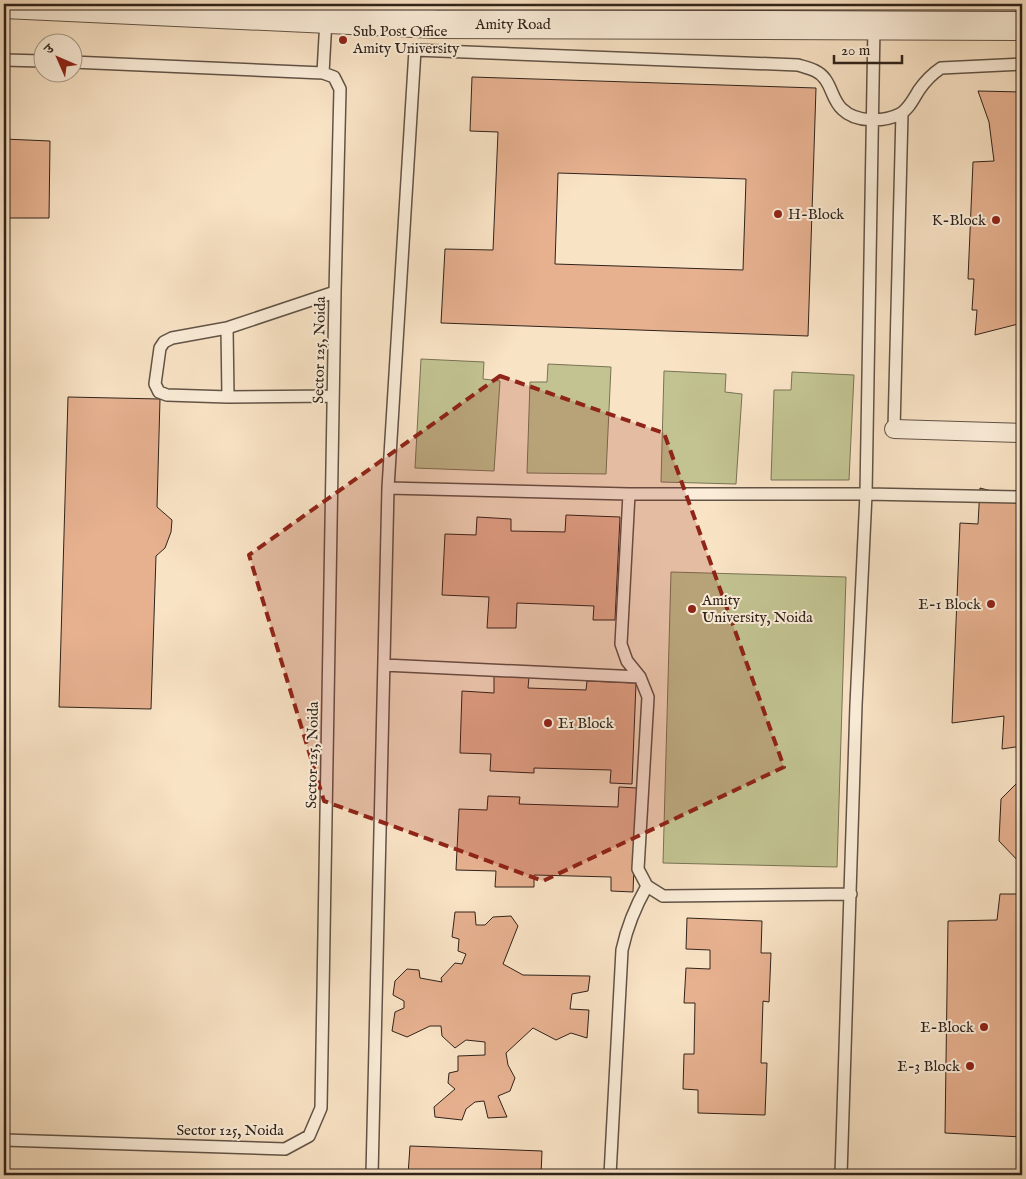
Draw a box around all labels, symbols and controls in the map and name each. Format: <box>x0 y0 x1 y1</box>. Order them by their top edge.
street label: Amity Road <box>474 15 552 34</box>
place label: Sub Post Office Amity University <box>352 22 460 58</box>
north arrow <box>32 32 82 82</box>
scale bar <box>834 32 901 64</box>
marker: Sub Post Office Amity University <box>337 34 349 46</box>
text: उ <box>40 40 59 59</box>
text: 20 m <box>841 41 871 60</box>
place label: H-Block <box>788 205 845 224</box>
marker: H-Block <box>772 208 784 220</box>
place label: K-Block <box>932 211 987 230</box>
marker: K-Block <box>990 214 1002 226</box>
street label: Sector 125, Noida <box>309 296 330 404</box>
place label: Amity University, Noida <box>701 591 813 627</box>
place label: E-1 Block <box>918 595 982 614</box>
marker: E-1 Block <box>985 598 997 610</box>
marker: Amity University, Noida <box>686 603 698 615</box>
street label: Sector 125, Noida <box>302 701 323 809</box>
place label: E1 Block <box>558 714 615 733</box>
marker: E1 Block <box>542 717 554 729</box>
place label: E-Block <box>920 1018 975 1037</box>
marker: E-Block <box>978 1021 990 1033</box>
place label: E-3 Block <box>897 1057 961 1076</box>
marker: E-3 Block <box>964 1060 976 1072</box>
street label: Sector 125, Noida <box>176 1121 284 1140</box>

